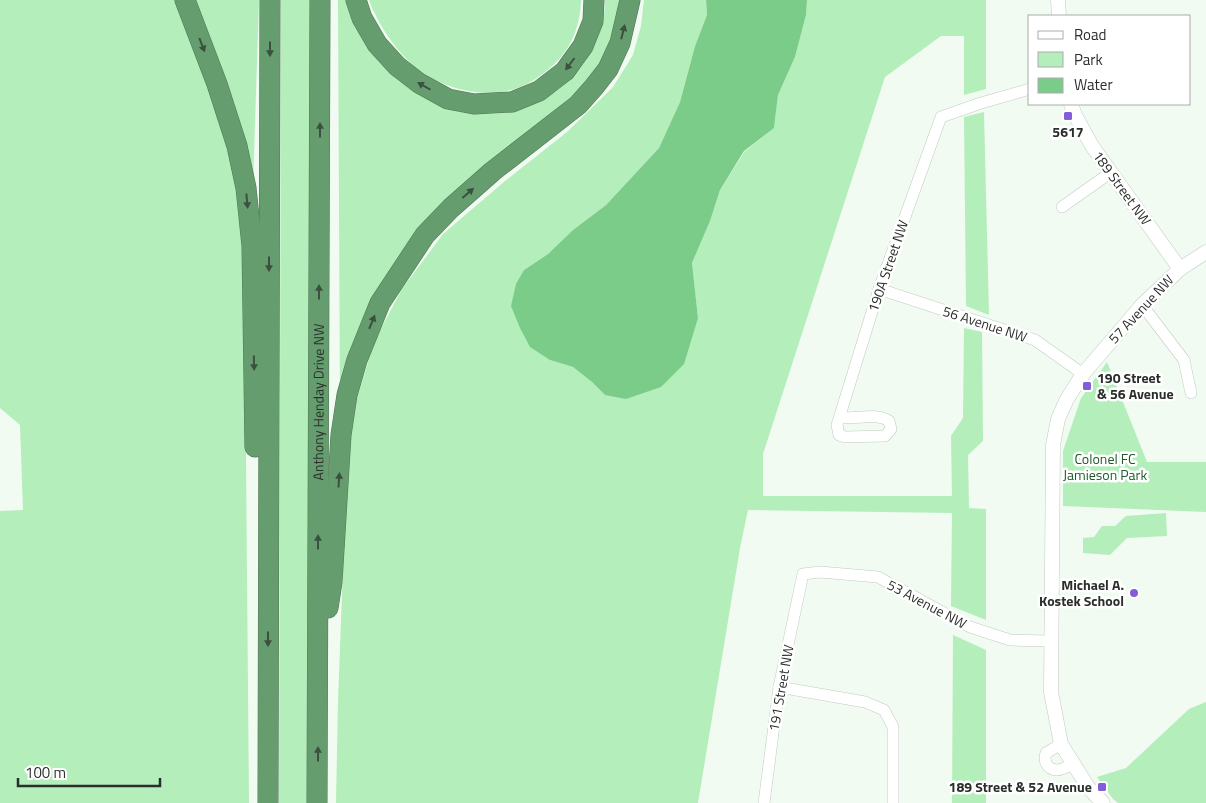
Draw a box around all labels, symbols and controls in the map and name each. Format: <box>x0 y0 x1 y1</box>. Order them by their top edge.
legend <box>1028 15 1191 105</box>
text: Road <box>1074 23 1106 46</box>
one-way arrow <box>619 25 627 40</box>
one-way arrow <box>199 38 206 53</box>
one-way arrow <box>266 41 274 57</box>
text: Park <box>1074 48 1103 71</box>
one-way arrow <box>565 57 576 70</box>
text: Water <box>1074 73 1113 96</box>
one-way arrow <box>417 82 432 90</box>
marker: 5617 <box>1062 110 1074 122</box>
one-way arrow <box>316 121 324 137</box>
place label: 5617 <box>1052 121 1084 142</box>
street label: 189 Street NW <box>1088 146 1157 229</box>
one-way arrow <box>462 187 474 199</box>
one-way arrow <box>244 193 252 209</box>
street label: 190A Street NW <box>862 217 913 315</box>
one-way arrow <box>265 256 273 272</box>
street label: 57 Avenue NW <box>1103 270 1178 348</box>
one-way arrow <box>315 284 323 300</box>
street label: 56 Avenue NW <box>940 300 1030 347</box>
one-way arrow <box>368 314 376 329</box>
street label: Anthony Henday Drive NW <box>307 324 329 480</box>
one-way arrow <box>250 356 258 372</box>
place label: 190 Street & 56 Avenue <box>1097 367 1174 404</box>
marker: 190 Street & 56 Avenue <box>1081 380 1093 392</box>
park label: Colonel FC Jamieson Park <box>1063 448 1147 485</box>
one-way arrow <box>335 471 343 487</box>
one-way arrow <box>314 534 322 550</box>
street label: 53 Avenue NW <box>884 574 971 633</box>
place label: Michael A. Kostek School <box>1039 574 1124 611</box>
marker: Michael A. Kostek School <box>1128 587 1140 599</box>
one-way arrow <box>264 632 272 648</box>
street label: 191 Street NW <box>763 643 798 733</box>
one-way arrow <box>314 746 322 762</box>
scale bar <box>18 756 160 788</box>
text: 100 m <box>25 761 66 784</box>
place label: 189 Street & 52 Avenue <box>949 776 1092 797</box>
marker: 189 Street & 52 Avenue <box>1096 781 1108 793</box>

